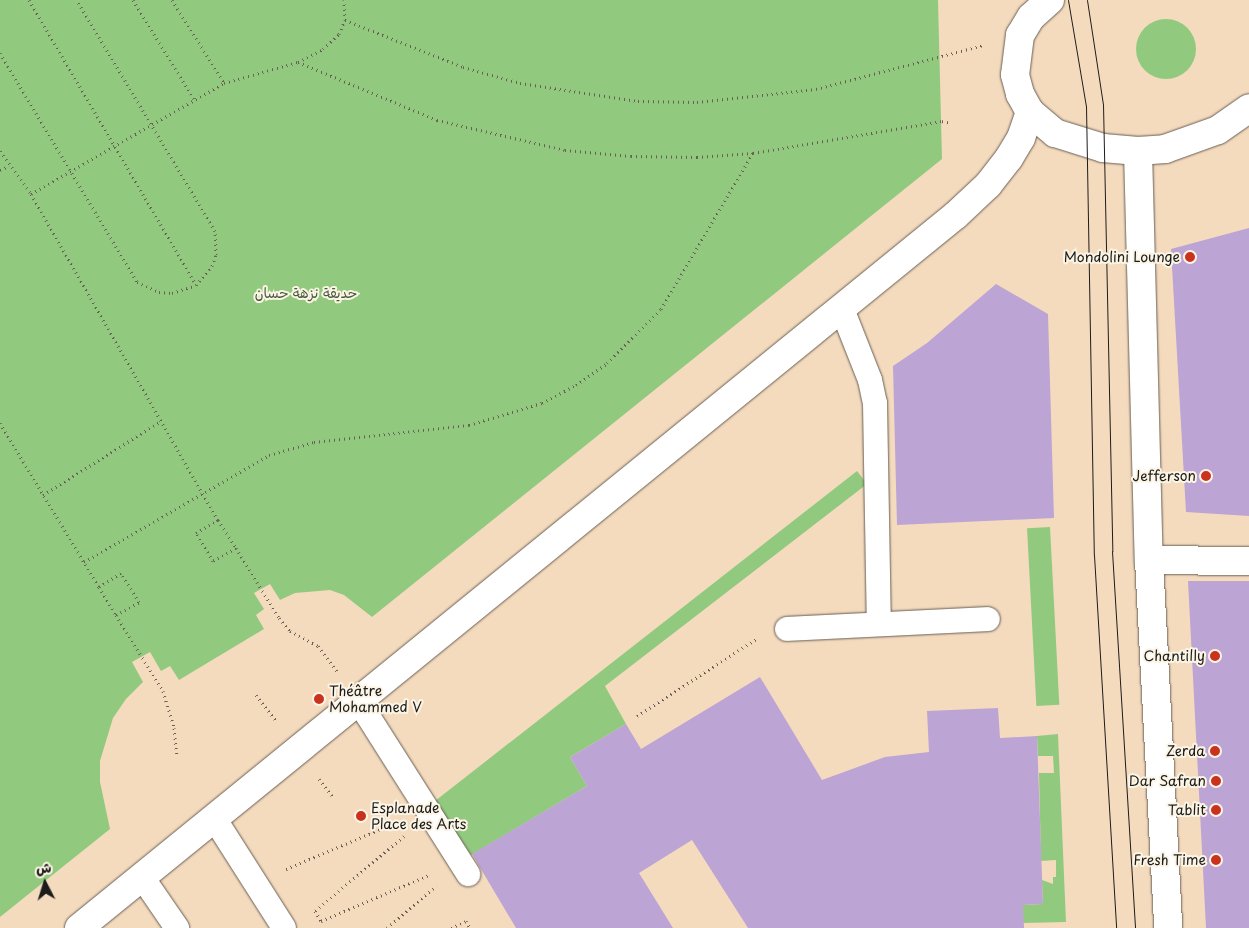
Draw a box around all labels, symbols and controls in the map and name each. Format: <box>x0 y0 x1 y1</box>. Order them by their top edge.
place label: Mondolini Lounge <box>1062 249 1180 265</box>
marker: Mondolini Lounge <box>1184 251 1196 263</box>
park label: حديقة نزهة حسان <box>255 285 357 301</box>
place label: Jefferson <box>1133 468 1196 484</box>
marker: Jefferson <box>1200 470 1212 482</box>
place label: Chantilly <box>1144 648 1205 664</box>
marker: Chantilly <box>1209 650 1221 662</box>
place label: Théâtre Mohammed V <box>329 683 423 716</box>
marker: Théâtre Mohammed V <box>313 693 325 705</box>
place label: Zerda <box>1166 743 1205 759</box>
marker: Zerda <box>1209 745 1221 757</box>
place label: Dar Safran <box>1130 773 1206 789</box>
marker: Dar Safran <box>1210 775 1222 787</box>
place label: Esplanade Place des Arts <box>371 800 467 832</box>
place label: Tablit <box>1168 802 1206 818</box>
marker: Tablit <box>1210 804 1222 816</box>
marker: Esplanade Place des Arts <box>355 810 367 822</box>
place label: Fresh Time <box>1133 852 1206 868</box>
marker: Fresh Time <box>1210 854 1222 866</box>
text: ش <box>35 856 52 879</box>
north arrow <box>20 858 70 908</box>

